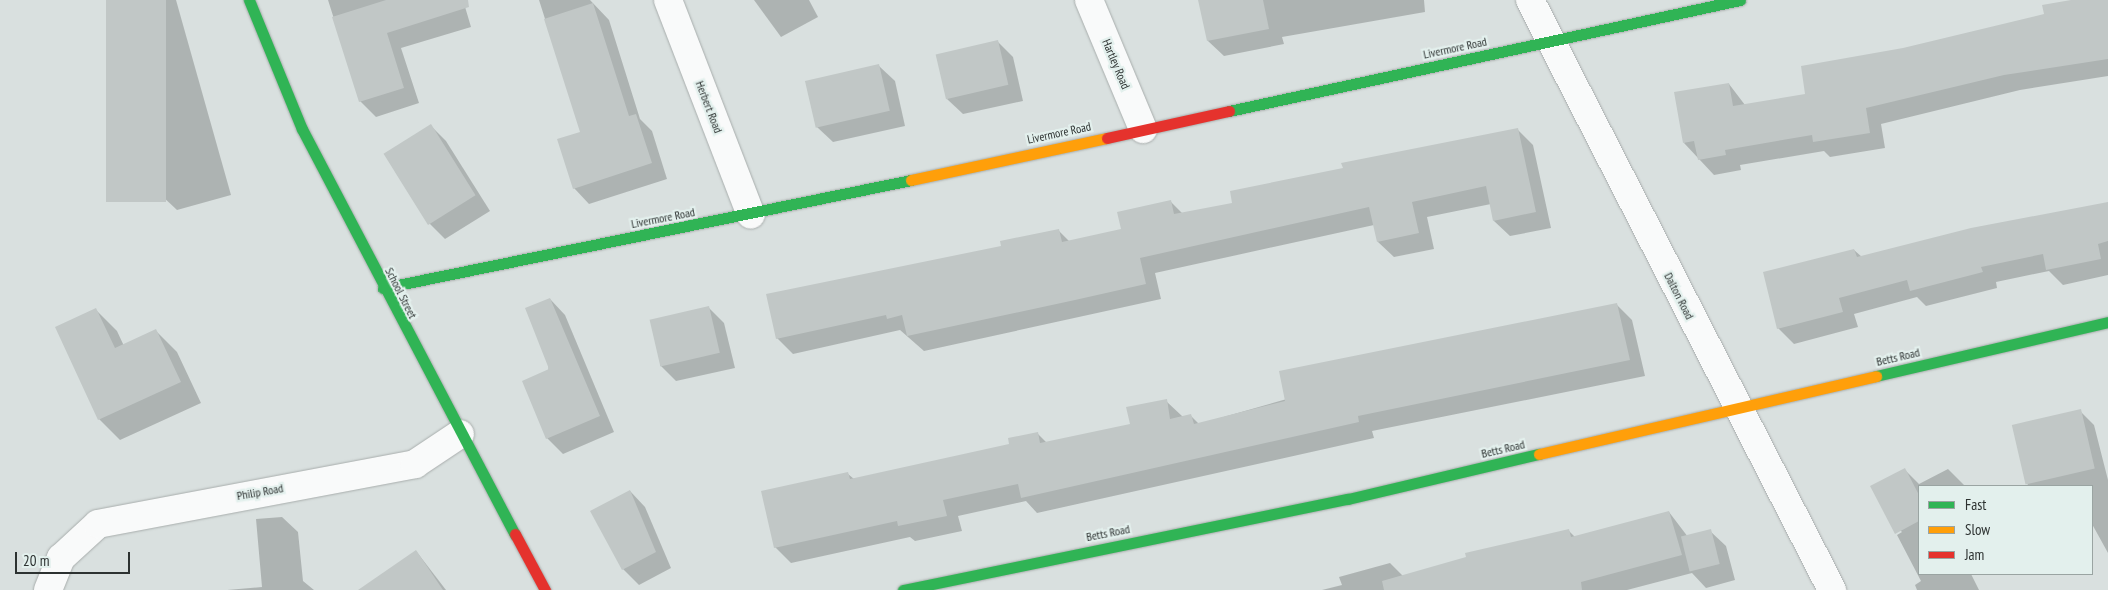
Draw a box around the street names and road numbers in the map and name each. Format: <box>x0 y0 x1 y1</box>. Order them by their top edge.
street label: Livermore Road <box>1422 34 1488 62</box>
street label: Hartley Road <box>1099 37 1133 91</box>
street label: Herbert Road <box>692 79 726 135</box>
street label: Livermore Road <box>1026 119 1092 147</box>
street label: Livermore Road <box>630 205 696 231</box>
street label: School Street <box>382 265 420 321</box>
street label: Dalton Road <box>1661 270 1697 322</box>
street label: Betts Road <box>1875 345 1921 369</box>
street label: Betts Road <box>1480 437 1526 461</box>
street label: Philip Road <box>236 481 284 503</box>
street label: Betts Road <box>1085 522 1131 544</box>

